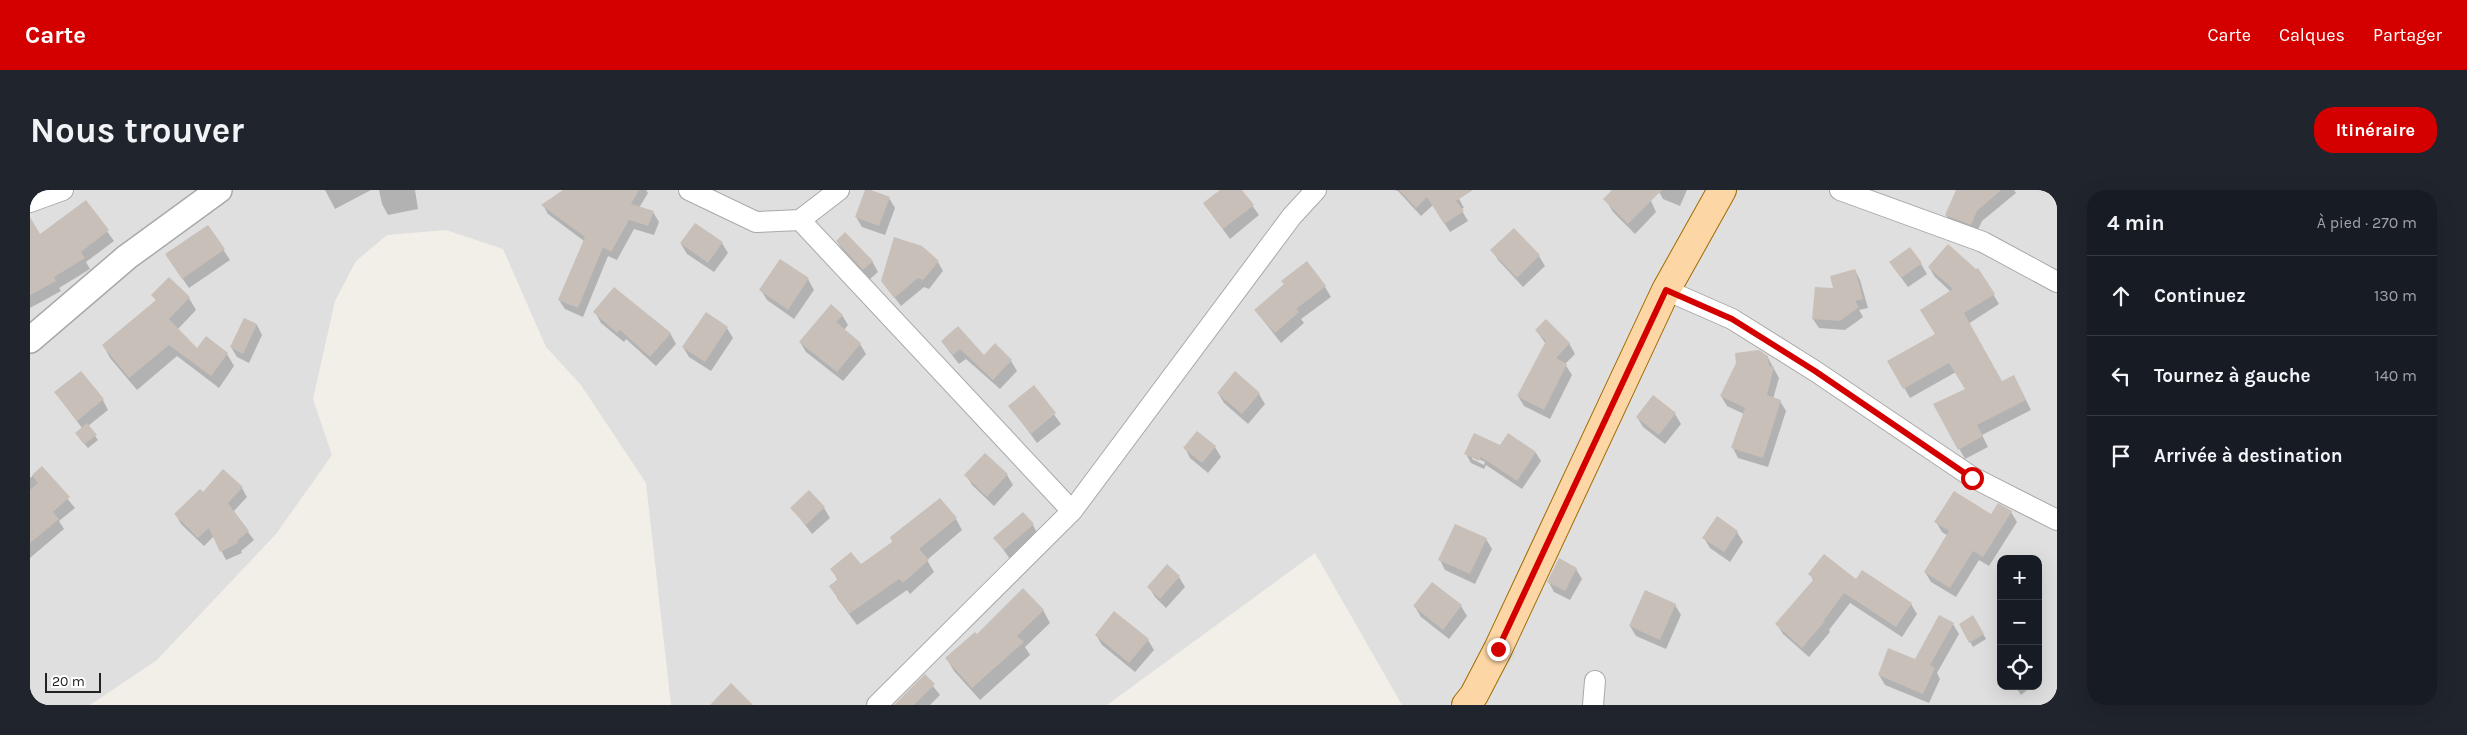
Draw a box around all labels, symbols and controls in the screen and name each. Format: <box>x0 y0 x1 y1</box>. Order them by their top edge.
text: Carte <box>25 21 86 49</box>
text: Carte <box>2207 24 2251 46</box>
text: Calques <box>2279 24 2345 46</box>
text: Partager <box>2373 24 2442 46</box>
button: Itinéraire <box>2314 107 2437 153</box>
text: Nous trouver <box>30 110 244 151</box>
text: 4 min <box>2107 211 2165 235</box>
text: À pied · 270 m <box>2317 213 2417 232</box>
icon: ahead <box>2107 282 2135 310</box>
text: Continuez <box>2154 285 2246 307</box>
text: 130 m <box>2374 286 2417 305</box>
icon: left <box>2107 362 2135 390</box>
text: Tournez à gauche <box>2154 365 2311 387</box>
text: 140 m <box>2375 366 2417 385</box>
icon: arrive <box>2107 442 2135 470</box>
text: Arrivée à destination <box>2154 445 2343 467</box>
route start <box>1961 467 1984 490</box>
map controls <box>1997 555 2042 690</box>
button: + <box>1997 555 2042 600</box>
button: − <box>1997 600 2042 645</box>
route end <box>1487 638 1510 661</box>
button: locate <box>1997 645 2042 690</box>
scale bar <box>45 670 101 693</box>
text: 20 m <box>52 673 85 690</box>

